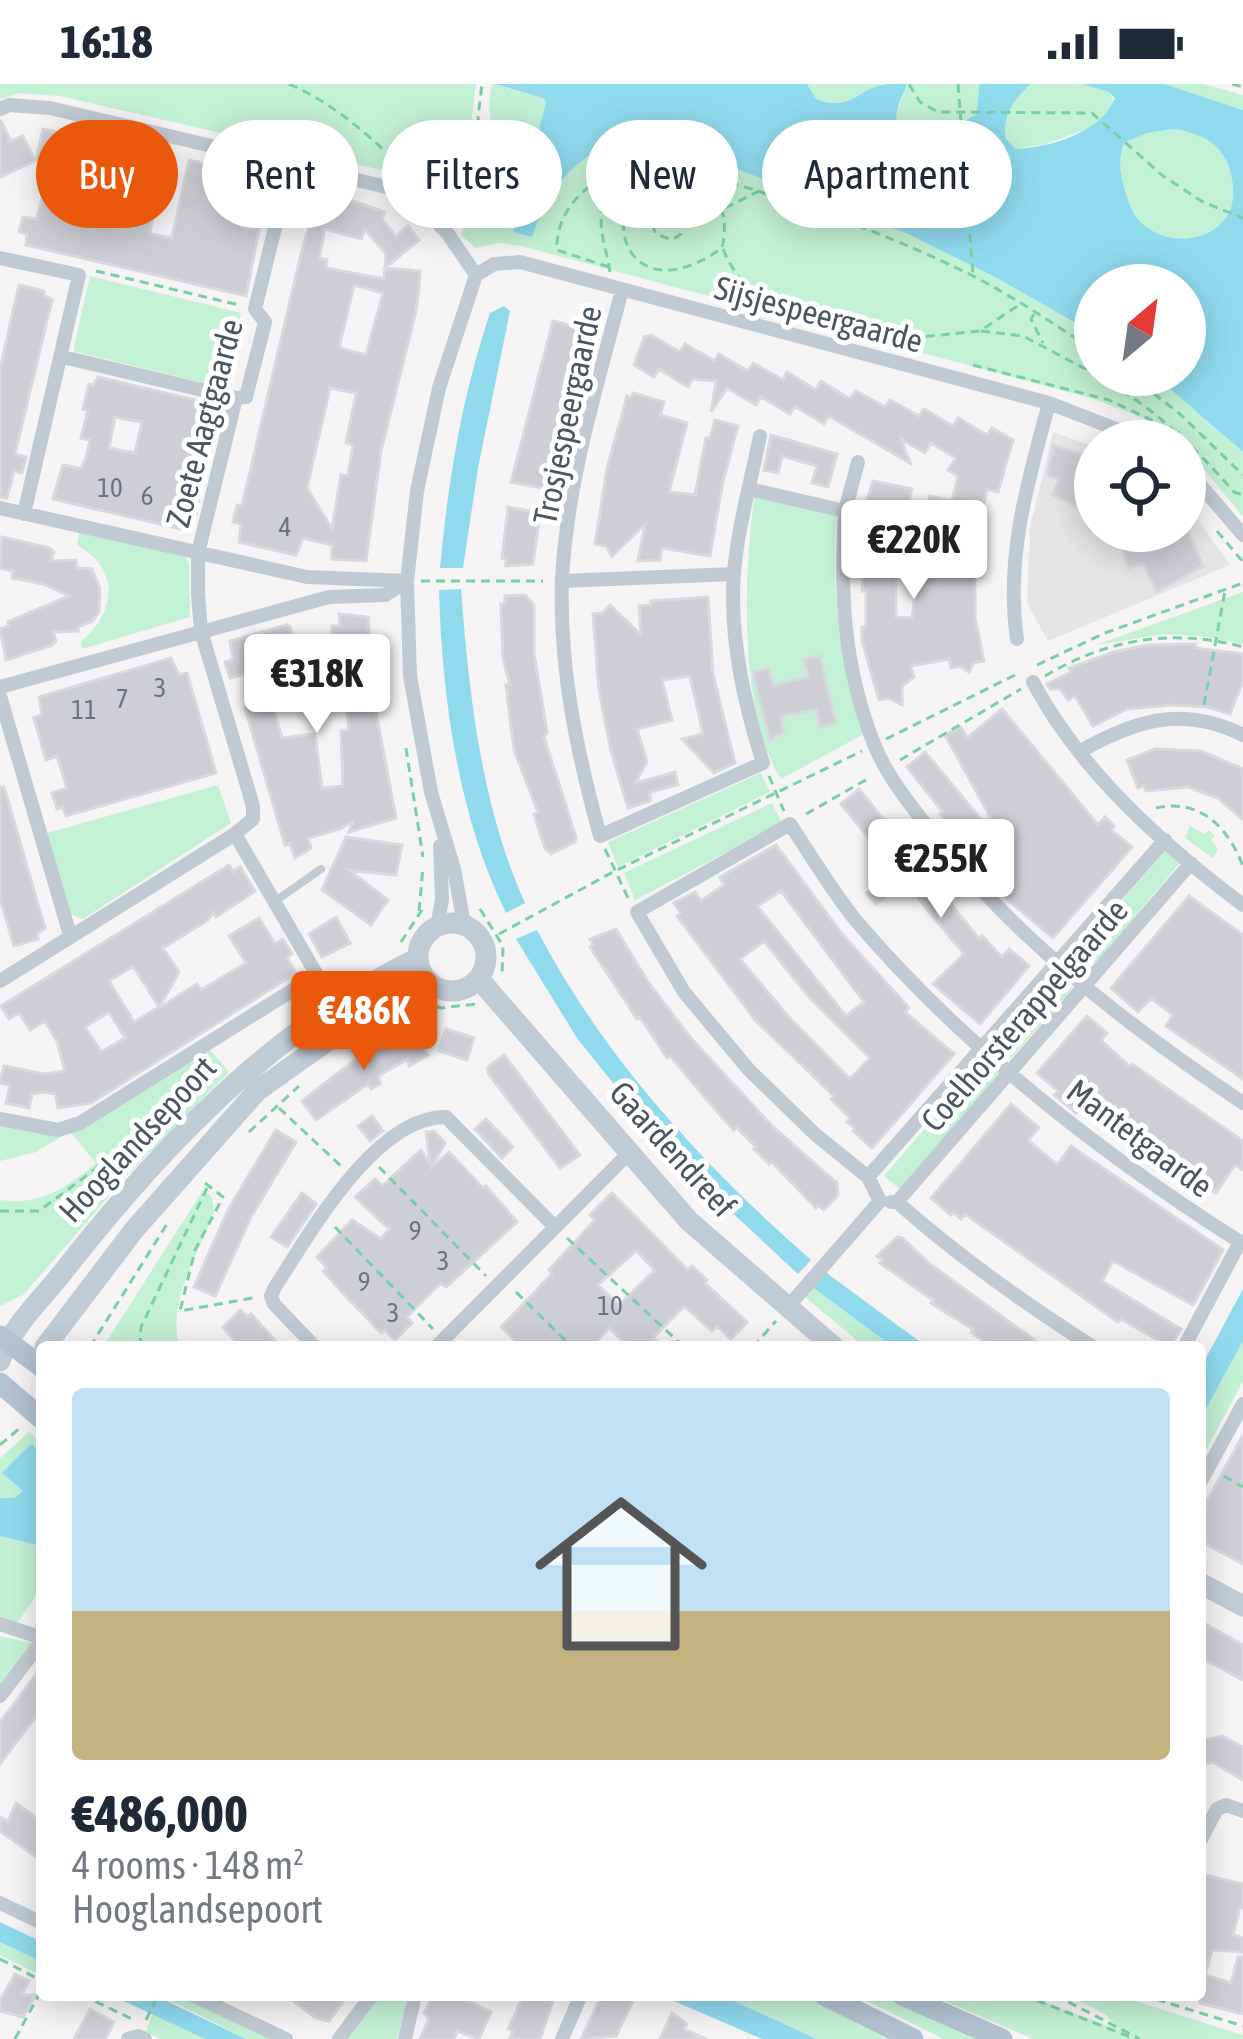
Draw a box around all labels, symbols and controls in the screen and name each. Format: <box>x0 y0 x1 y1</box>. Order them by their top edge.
text: 16:18 <box>60 16 153 68</box>
chip: Buy <box>36 120 178 228</box>
chip: Rent <box>202 120 358 228</box>
chip: Filters <box>382 120 562 228</box>
chip: New <box>586 120 738 228</box>
chip: Apartment <box>762 120 1012 228</box>
north arrow <box>1074 264 1206 396</box>
map controls <box>1074 264 1206 552</box>
street label: Sijsjespeergaarde <box>711 268 927 360</box>
street label: Trosjespeergaarde <box>525 302 609 528</box>
street label: Zoete Aagtgaarde <box>158 315 250 531</box>
button: locate <box>1074 420 1206 552</box>
house number: 10 <box>97 472 123 503</box>
house number: 6 <box>141 480 153 511</box>
pin: €220K <box>830 500 998 602</box>
house number: 4 <box>279 511 291 542</box>
text: €220K <box>868 517 960 561</box>
pin: €318K <box>233 634 401 736</box>
text: €318K <box>271 651 363 695</box>
house number: 3 <box>154 672 166 703</box>
house number: 7 <box>116 683 128 714</box>
house number: 11 <box>71 694 97 725</box>
pin: €255K <box>857 819 1025 921</box>
text: €255K <box>895 836 987 880</box>
street label: Coelhorsterappelgaarde <box>913 891 1135 1139</box>
pin: €486K <box>280 971 448 1073</box>
text: €486K <box>318 988 410 1032</box>
street label: Hooglandsepoort <box>51 1048 223 1230</box>
street label: Mantetgaarde <box>1060 1071 1220 1205</box>
street label: Gaardendreef <box>602 1074 744 1224</box>
house number: 9 <box>409 1215 421 1246</box>
house number: 3 <box>437 1245 449 1276</box>
house number: 9 <box>358 1266 370 1297</box>
house number: 10 <box>597 1290 623 1321</box>
house number: 3 <box>387 1297 399 1328</box>
icon: home <box>513 1466 729 1682</box>
text: €486,000 <box>72 1784 248 1843</box>
text: 4 rooms · 148 m² <box>72 1843 304 1887</box>
text: Hooglandsepoort <box>72 1887 323 1931</box>

